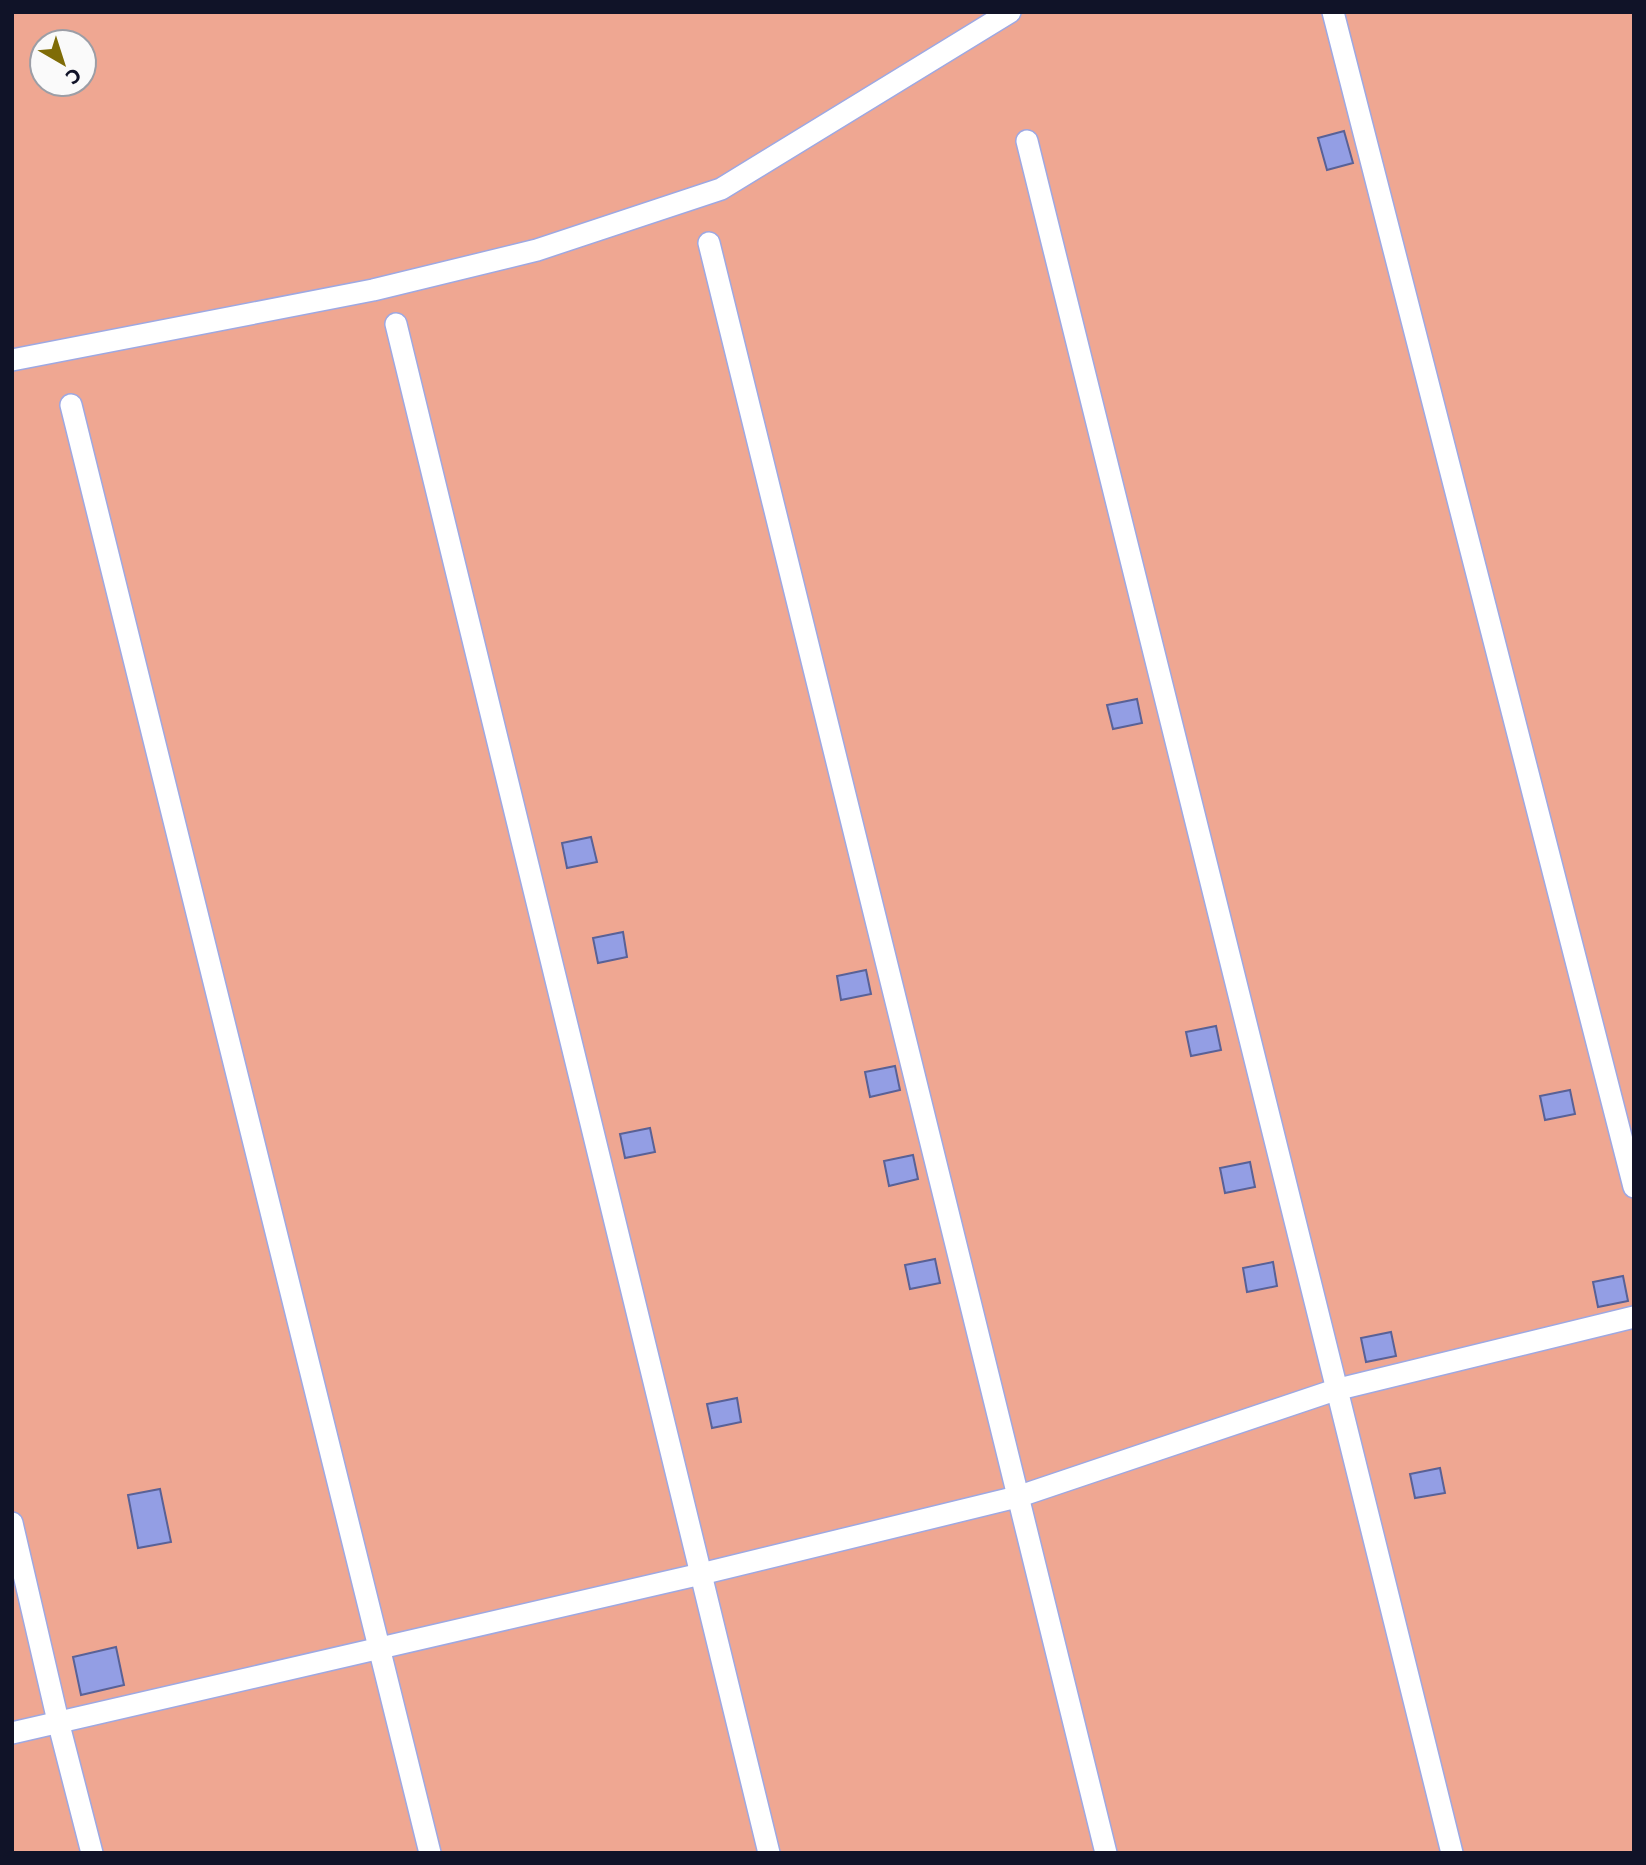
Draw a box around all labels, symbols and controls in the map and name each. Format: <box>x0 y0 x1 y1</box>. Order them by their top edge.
north arrow <box>28 28 98 98</box>
text: С <box>62 64 86 90</box>

